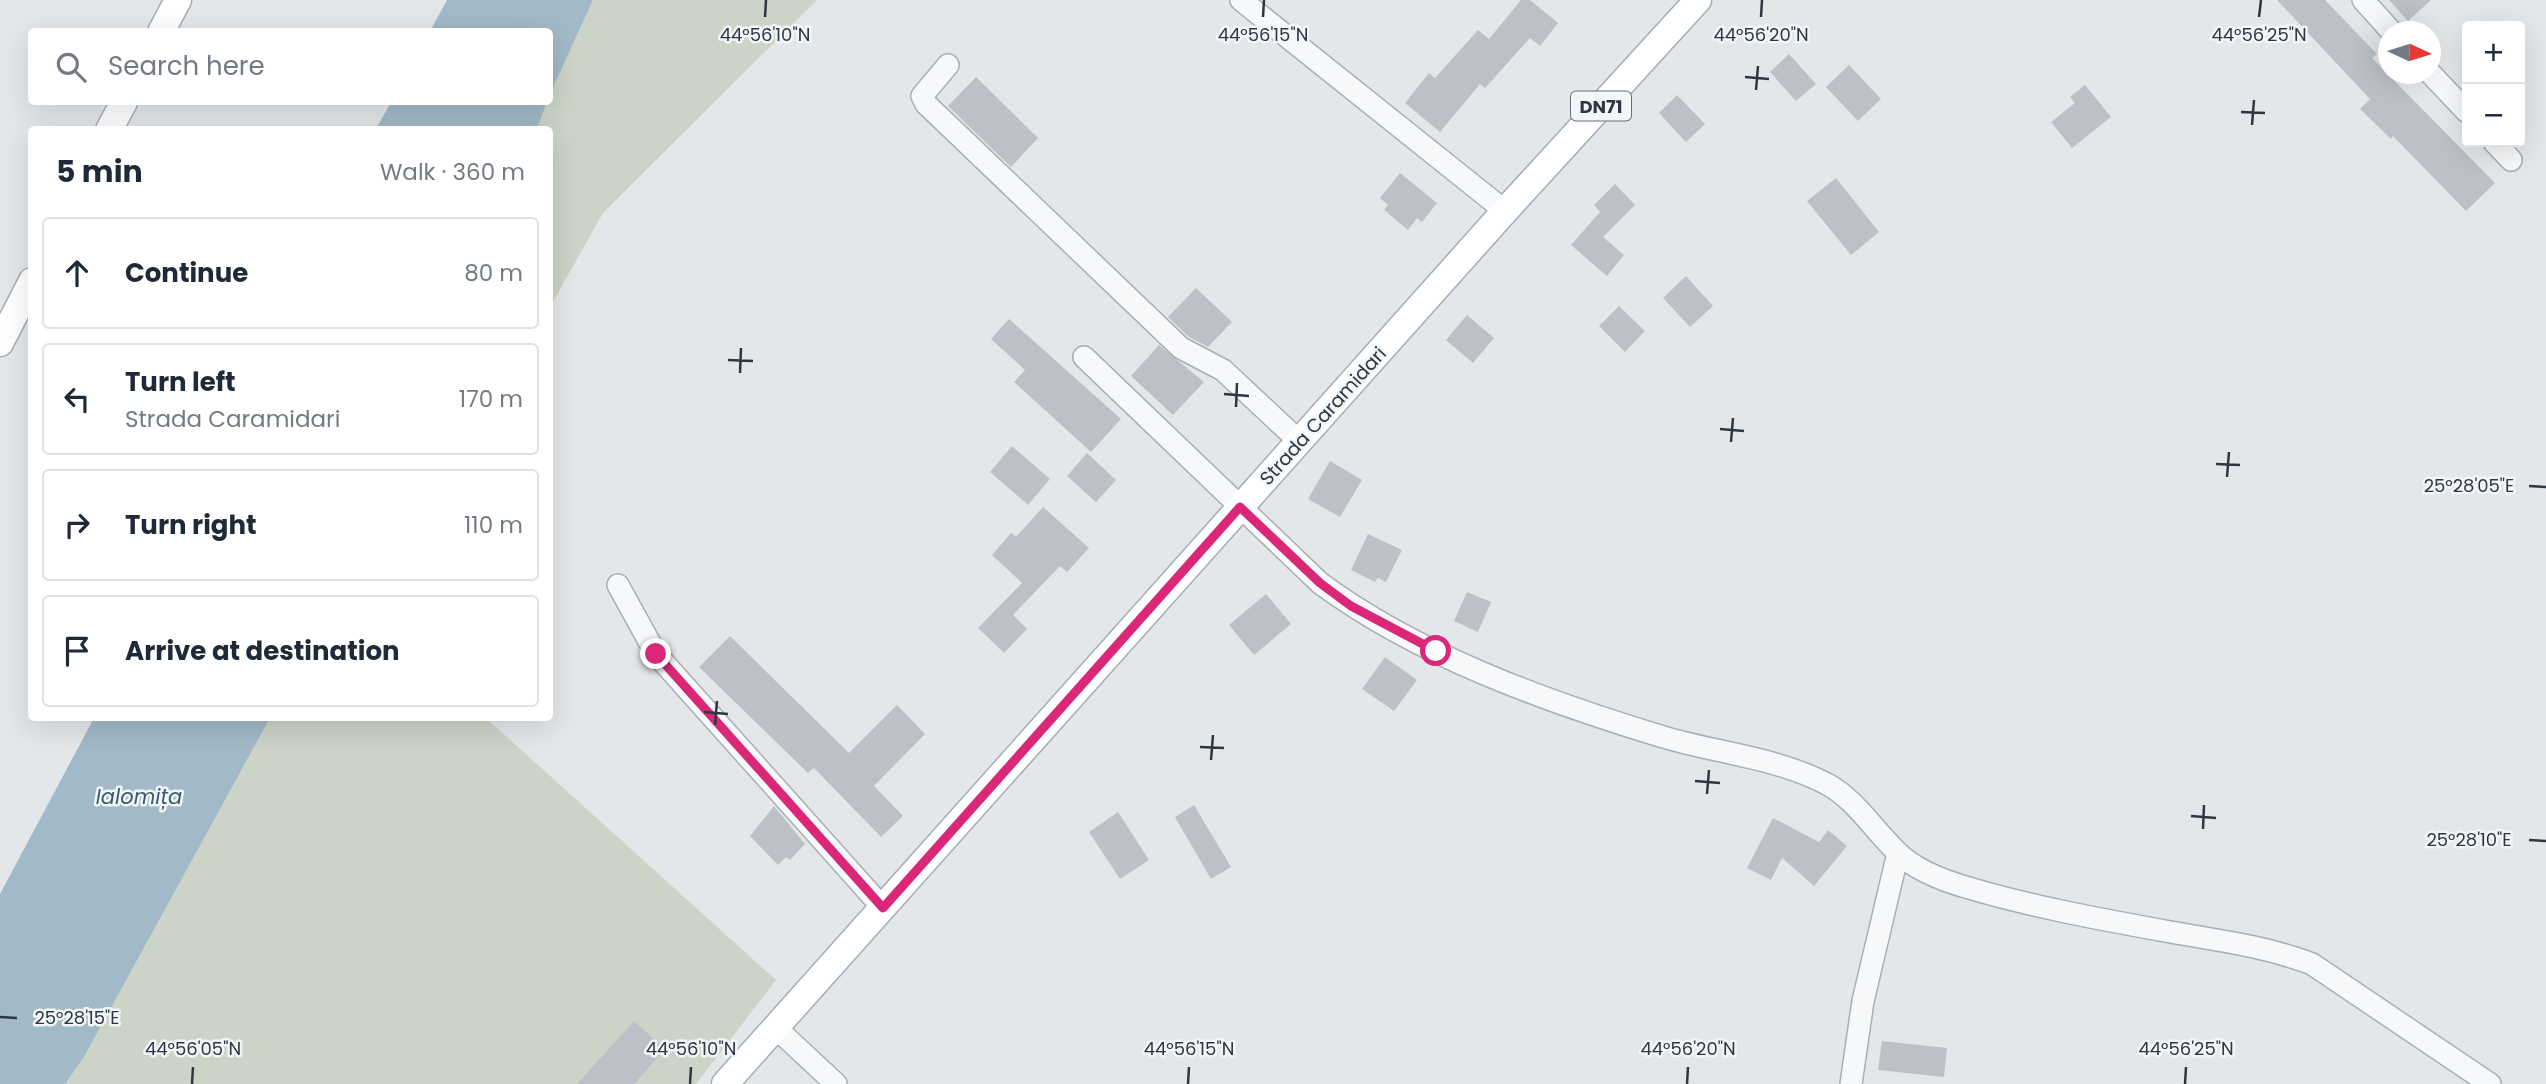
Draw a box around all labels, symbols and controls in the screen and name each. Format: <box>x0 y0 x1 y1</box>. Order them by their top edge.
north arrow <box>2378 21 2441 84</box>
map controls <box>2462 21 2525 147</box>
button: + <box>2462 21 2525 84</box>
text: 44°56'10"N <box>720 22 810 47</box>
text: 44°56'15"N <box>1218 22 1308 47</box>
text: 44°56'20"N <box>1713 22 1809 47</box>
text: 44°56'25"N <box>2211 22 2307 47</box>
search box <box>28 28 553 105</box>
icon: search <box>52 48 90 86</box>
text: Search here <box>108 48 265 84</box>
button: − <box>2462 84 2525 147</box>
road number: DN71 <box>1571 92 1631 120</box>
text: 5 min <box>56 150 143 193</box>
text: Walk · 360 m <box>380 156 525 188</box>
icon: ahead <box>58 254 96 292</box>
text: Continue <box>125 255 248 291</box>
text: 80 m <box>464 257 523 289</box>
street label: Strada Caramidari <box>1253 341 1393 491</box>
text: Turn left <box>125 364 236 400</box>
icon: left <box>58 380 96 418</box>
text: 170 m <box>459 383 523 415</box>
text: Strada Caramidari <box>125 403 340 435</box>
text: 25°28'05"E <box>2424 473 2514 498</box>
icon: right <box>58 506 96 544</box>
text: Turn right <box>125 507 257 543</box>
text: 110 m <box>464 509 523 541</box>
icon: arrive <box>58 632 96 670</box>
text: Arrive at destination <box>125 633 400 669</box>
route start <box>1420 635 1451 666</box>
route end <box>640 638 671 669</box>
water label: Ialomița <box>96 782 182 811</box>
text: 25°28'10"E <box>2426 827 2512 852</box>
text: 25°28'15"E <box>34 1005 120 1030</box>
text: 44°56'05"N <box>145 1036 241 1061</box>
text: 44°56'10"N <box>646 1036 736 1061</box>
text: 44°56'15"N <box>1144 1036 1234 1061</box>
text: 44°56'20"N <box>1640 1036 1736 1061</box>
text: 44°56'25"N <box>2138 1036 2234 1061</box>

